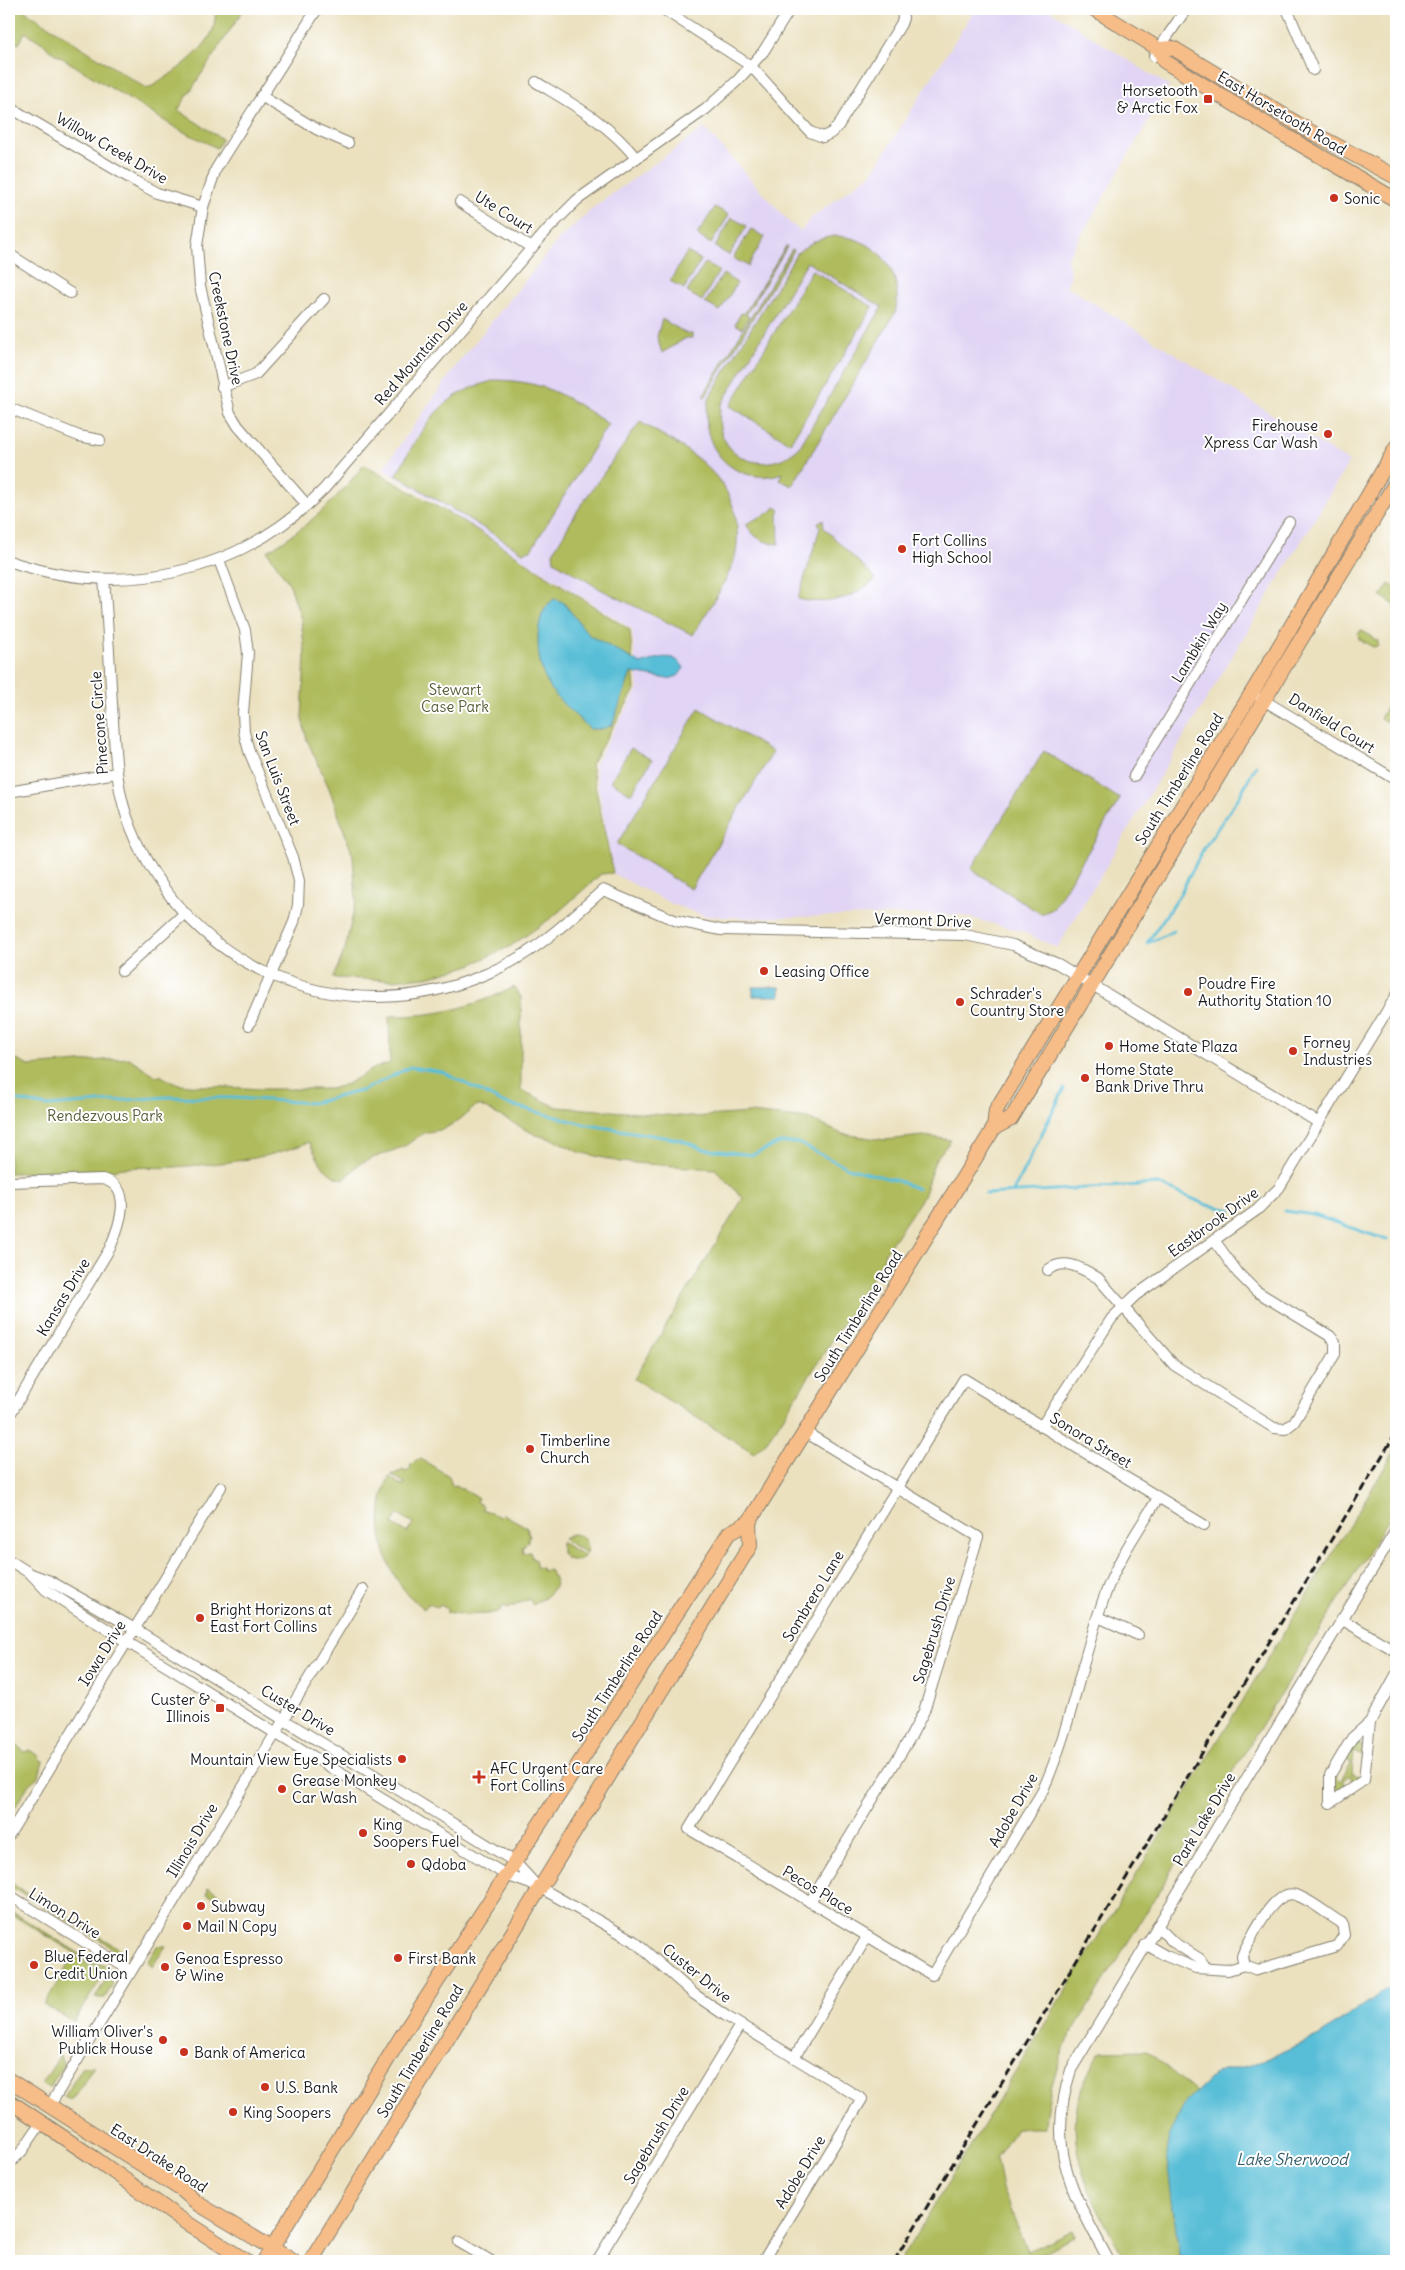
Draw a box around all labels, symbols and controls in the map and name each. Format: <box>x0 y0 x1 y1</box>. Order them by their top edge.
street label: East Horsetooth Road <box>1214 67 1350 159</box>
place label: Horsetooth & Arctic Fox <box>1117 81 1199 117</box>
marker: Horsetooth & Arctic Fox <box>1202 93 1214 105</box>
street label: Willow Creek Drive <box>53 108 171 188</box>
street label: Ute Court <box>471 187 537 237</box>
place label: Sonic <box>1344 189 1381 208</box>
marker: Sonic <box>1328 192 1340 204</box>
street label: Creekstone Drive <box>205 270 247 386</box>
street label: Red Mountain Drive <box>370 297 472 409</box>
place label: Firehouse Xpress Car Wash <box>1204 416 1318 452</box>
marker: Firehouse Xpress Car Wash <box>1322 428 1334 440</box>
place label: Fort Collins High School <box>912 531 992 567</box>
marker: Fort Collins High School <box>896 543 908 555</box>
street label: Lambkin Way <box>1167 598 1231 686</box>
street label: Pinecone Circle <box>86 671 112 775</box>
park label: Stewart Case Park <box>421 680 489 716</box>
street label: Danfield Court <box>1285 689 1379 757</box>
street label: South Timberline Road <box>1131 709 1227 848</box>
street label: San Luis Street <box>251 728 305 828</box>
street label: Vermont Drive <box>874 909 972 931</box>
place label: Leasing Office <box>774 962 869 981</box>
marker: Leasing Office <box>758 965 770 977</box>
place label: Poudre Fire Authority Station 10 <box>1198 974 1332 1010</box>
place label: Schrader's Country Store <box>970 984 1064 1020</box>
marker: Poudre Fire Authority Station 10 <box>1182 986 1194 998</box>
marker: Schrader's Country Store <box>954 996 966 1008</box>
place label: Forney Industries <box>1303 1033 1372 1069</box>
place label: Home State Plaza <box>1119 1037 1238 1056</box>
marker: Home State Plaza <box>1103 1040 1115 1052</box>
marker: Forney Industries <box>1287 1045 1299 1057</box>
place label: Home State Bank Drive Thru <box>1095 1060 1204 1096</box>
marker: Home State Bank Drive Thru <box>1079 1072 1091 1084</box>
park label: Rendezvous Park <box>47 1106 163 1125</box>
street label: Eastbrook Drive <box>1164 1183 1262 1261</box>
street label: South Timberline Road <box>810 1246 906 1385</box>
street label: Kansas Drive <box>32 1255 94 1339</box>
street label: Sonora Street <box>1047 1408 1135 1472</box>
place label: Timberline Church <box>540 1431 610 1467</box>
marker: Timberline Church <box>524 1443 536 1455</box>
street label: Sombrero Lane <box>778 1547 848 1645</box>
street label: Sagebrush Drive <box>909 1574 959 1686</box>
place label: Bright Horizons at East Fort Collins <box>210 1600 332 1636</box>
street label: South Timberline Road <box>568 1607 666 1745</box>
marker: Bright Horizons at East Fort Collins <box>194 1612 206 1624</box>
street label: Iowa Drive <box>74 1617 130 1689</box>
street label: Custer Drive <box>257 1680 339 1740</box>
place label: Custer & Illinois <box>151 1690 211 1726</box>
marker: Custer & Illinois <box>214 1702 226 1714</box>
place label: Mountain View Eye Specialists <box>190 1750 392 1769</box>
marker: Mountain View Eye Specialists <box>396 1753 408 1765</box>
place label: AFC Urgent Care Fort Collins <box>490 1759 603 1795</box>
street label: Park Lake Drive <box>1169 1769 1239 1869</box>
marker: AFC Urgent Care Fort Collins <box>472 1770 486 1784</box>
street label: Adobe Drive <box>984 1770 1042 1850</box>
place label: Grease Monkey Car Wash <box>292 1771 397 1807</box>
marker: Grease Monkey Car Wash <box>276 1783 288 1795</box>
street label: Illinois Drive <box>162 1800 222 1880</box>
place label: King Soopers Fuel <box>373 1815 459 1851</box>
marker: King Soopers Fuel <box>357 1827 369 1839</box>
place label: Qdoba <box>421 1855 467 1874</box>
marker: Qdoba <box>405 1858 417 1870</box>
street label: Pecos Place <box>779 1861 857 1919</box>
street label: Limon Drive <box>26 1884 104 1942</box>
place label: Subway <box>211 1897 265 1916</box>
marker: Subway <box>195 1900 207 1912</box>
place label: Mail N Copy <box>197 1917 277 1936</box>
marker: Mail N Copy <box>181 1920 193 1932</box>
street label: Custer Drive <box>659 1939 735 2007</box>
place label: Blue Federal Credit Union <box>44 1947 128 1983</box>
place label: Genoa Espresso & Wine <box>175 1949 283 1985</box>
place label: First Bank <box>408 1949 476 1968</box>
marker: First Bank <box>392 1952 404 1964</box>
marker: Blue Federal Credit Union <box>28 1959 40 1971</box>
marker: Genoa Espresso & Wine <box>159 1961 171 1973</box>
street label: South Timberline Road <box>373 1981 467 2121</box>
place label: William Oliver's Publick House <box>51 2022 153 2058</box>
marker: William Oliver's Publick House <box>157 2034 169 2046</box>
place label: Bank of America <box>194 2043 306 2062</box>
marker: Bank of America <box>178 2046 190 2058</box>
place label: U.S. Bank <box>275 2078 338 2097</box>
marker: U.S. Bank <box>259 2081 271 2093</box>
street label: Sagebrush Drive <box>619 2083 693 2187</box>
place label: King Soopers <box>243 2103 331 2122</box>
marker: King Soopers <box>227 2106 239 2118</box>
street label: East Drake Road <box>107 2119 211 2197</box>
street label: Adobe Drive <box>771 2132 829 2212</box>
water label: Lake Sherwood <box>1236 2149 1350 2169</box>

